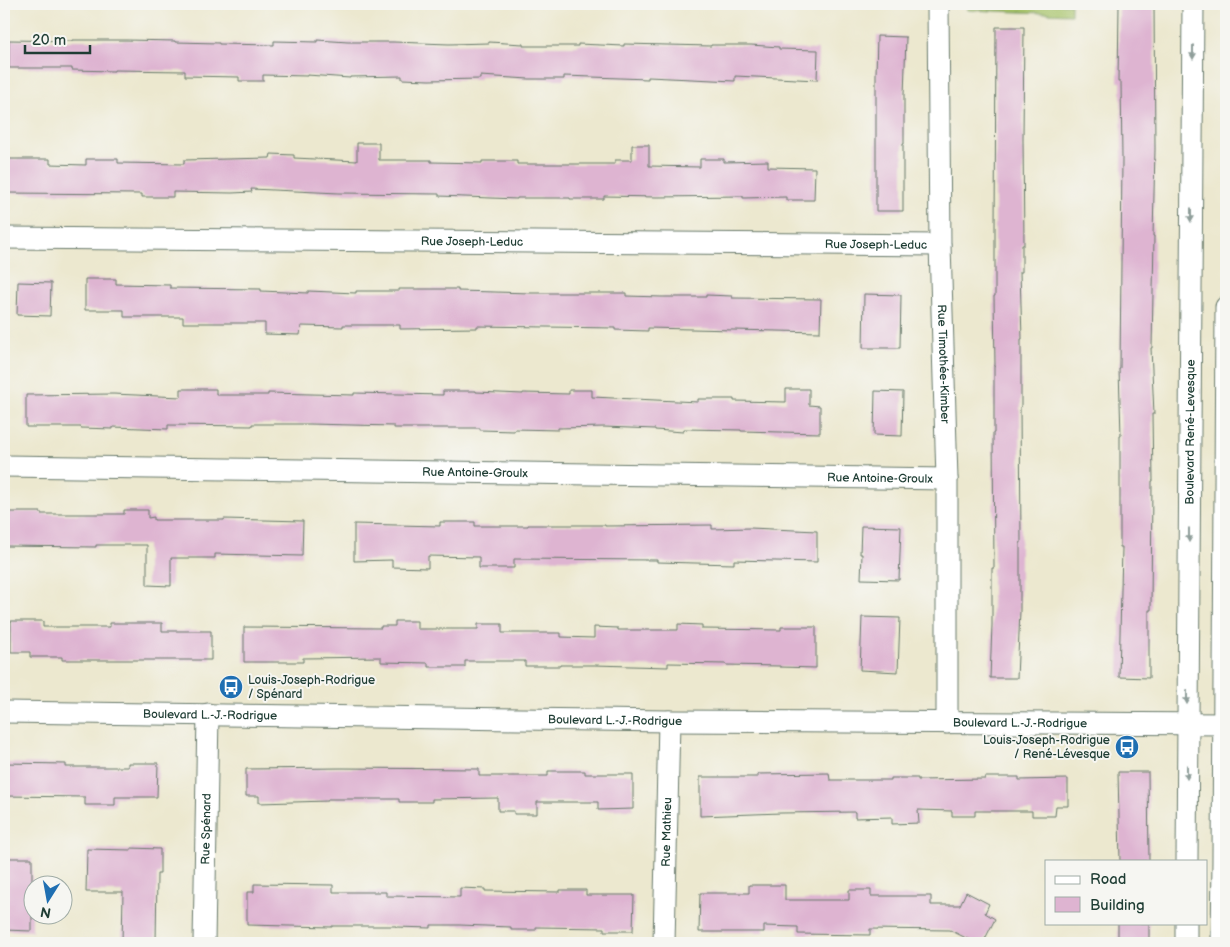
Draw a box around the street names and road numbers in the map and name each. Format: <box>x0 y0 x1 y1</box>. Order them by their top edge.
street label: Rue Joseph-Leduc <box>421 234 523 250</box>
street label: Rue Joseph-Leduc <box>825 237 927 253</box>
street label: Rue Timothée-Kimber <box>934 304 952 424</box>
street label: Boulevard René-Levesque <box>1182 359 1199 505</box>
street label: Rue Antoine-Groulx <box>422 465 528 481</box>
street label: Rue Antoine-Groulx <box>827 470 933 487</box>
street label: Boulevard L.-J.-Rodrigue <box>143 707 277 724</box>
street label: Boulevard L.-J.-Rodrigue <box>548 712 682 729</box>
street label: Boulevard L.-J.-Rodrigue <box>953 716 1087 731</box>
street label: Rue Spénard <box>198 793 215 865</box>
street label: Rue Mathieu <box>659 797 675 867</box>

